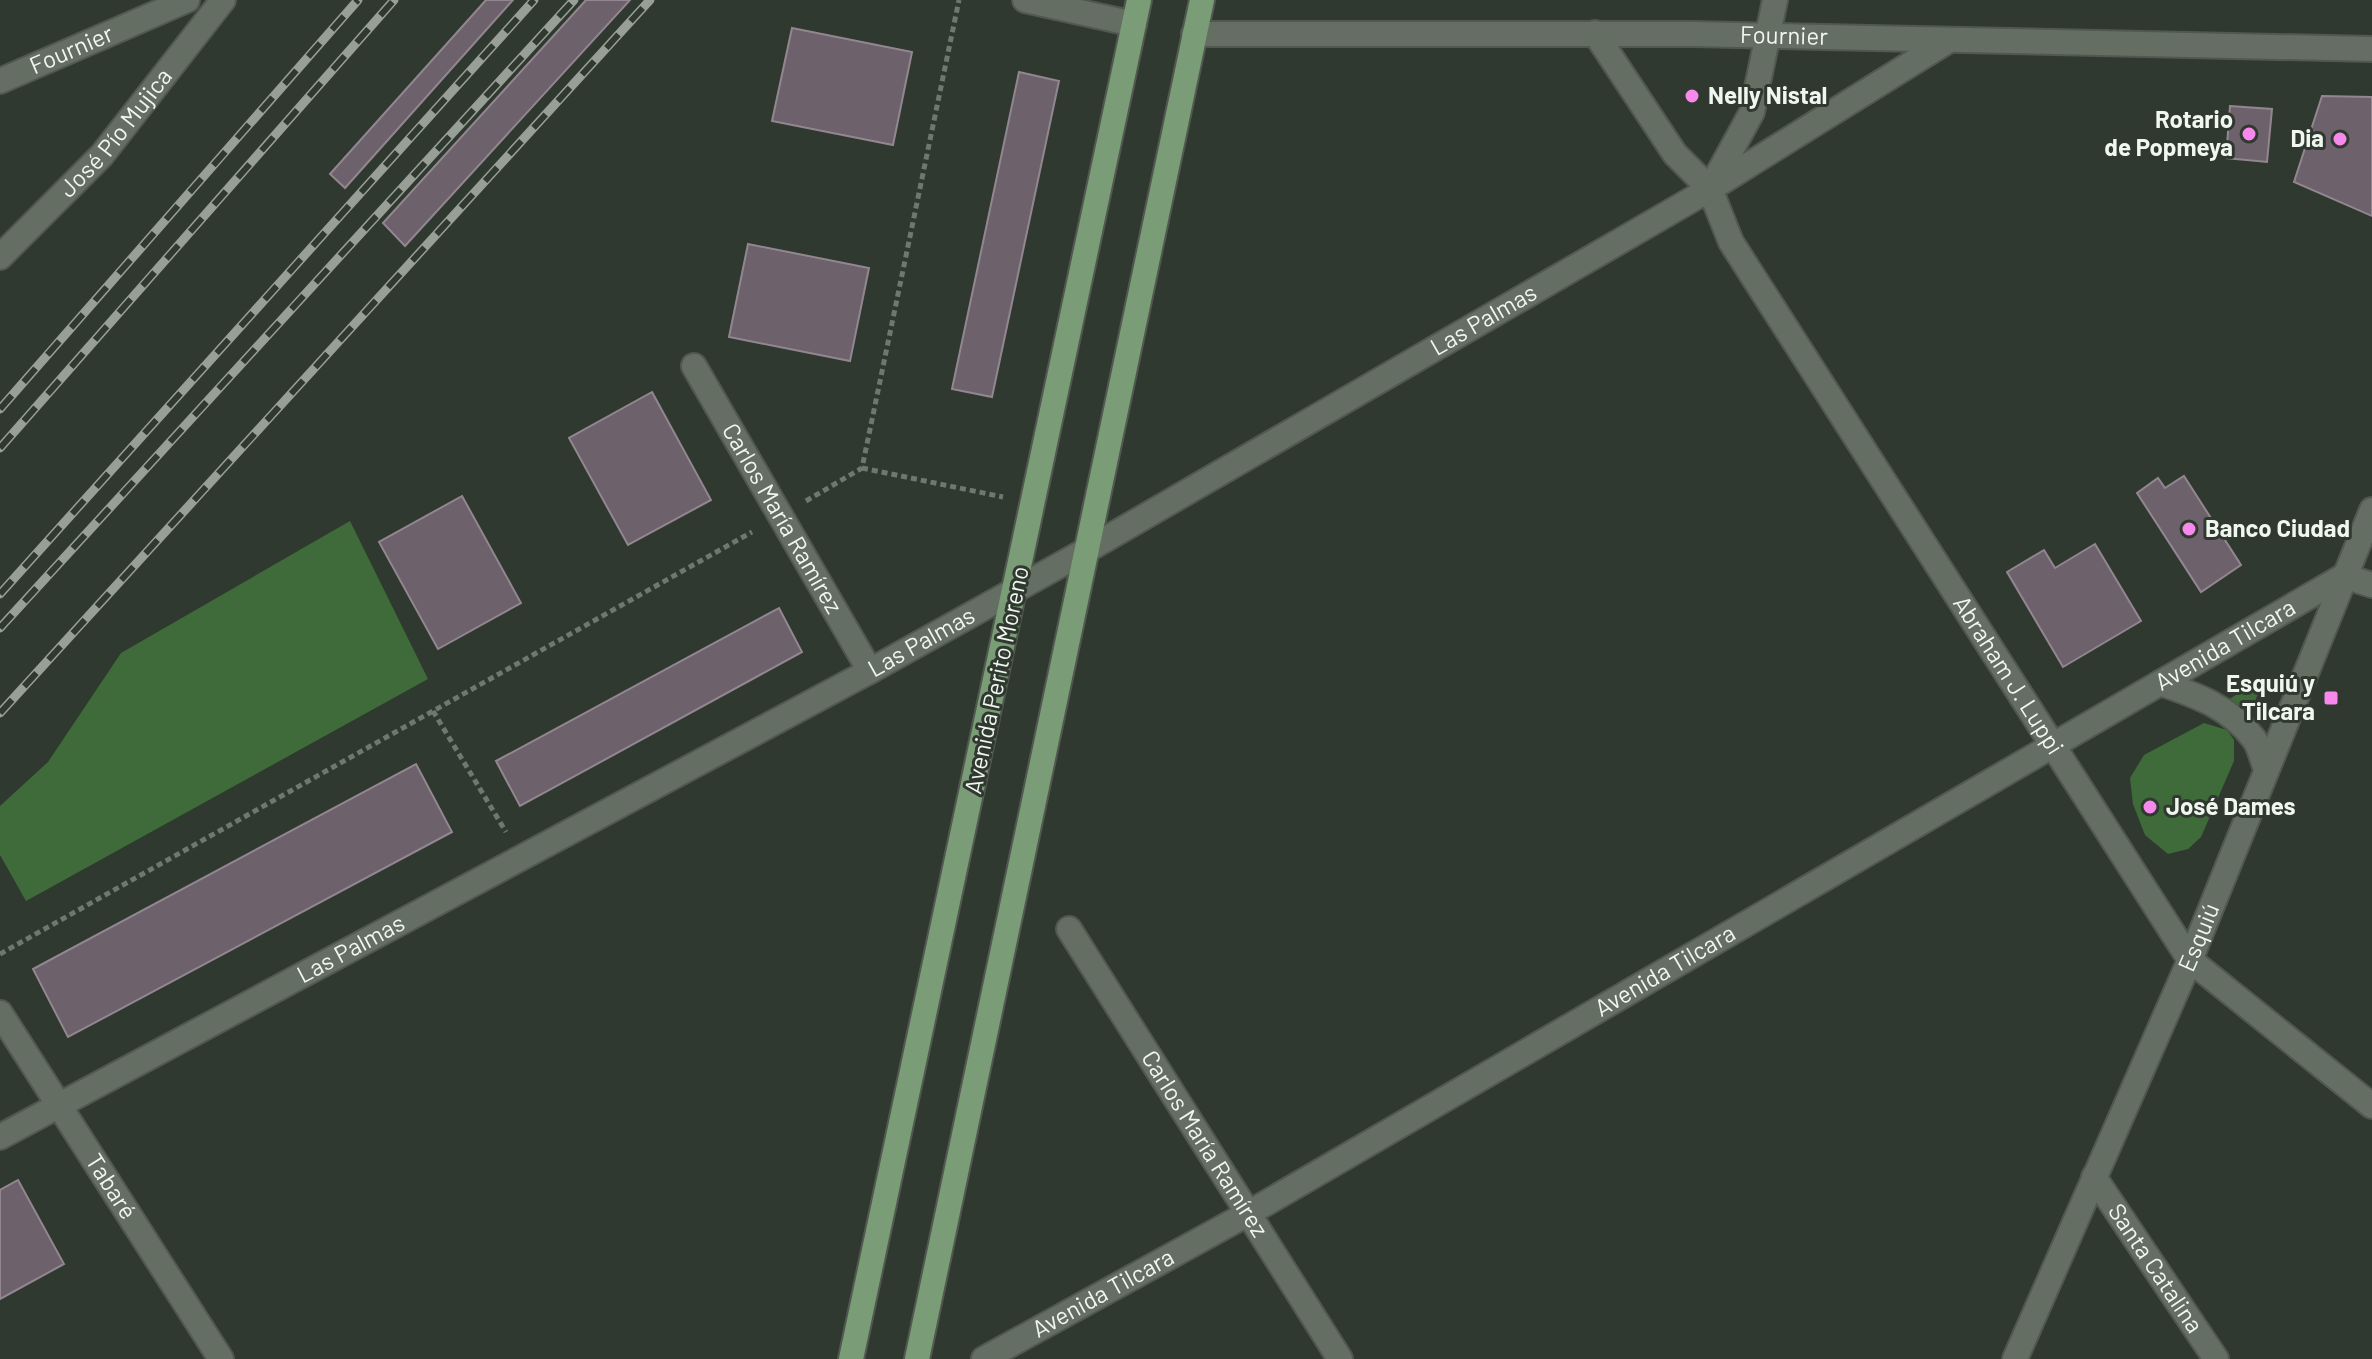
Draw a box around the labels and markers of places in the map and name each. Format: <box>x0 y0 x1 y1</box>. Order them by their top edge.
place label: Nelly Nistal <box>1708 80 1827 109</box>
marker: Nelly Nistal <box>1683 87 1701 105</box>
place label: Rotario de Popmeya <box>2104 104 2233 161</box>
place label: Dia <box>2290 123 2324 152</box>
marker: Rotario de Popmeya <box>2240 125 2258 143</box>
marker: Dia <box>2331 130 2349 148</box>
place label: Banco Ciudad <box>2205 513 2350 542</box>
marker: Banco Ciudad <box>2180 520 2198 538</box>
place label: Esquiú y Tilcara <box>2226 668 2315 725</box>
marker: Esquiú y Tilcara <box>2322 689 2340 707</box>
place label: José Dames <box>2166 791 2296 820</box>
marker: José Dames <box>2141 798 2159 816</box>

